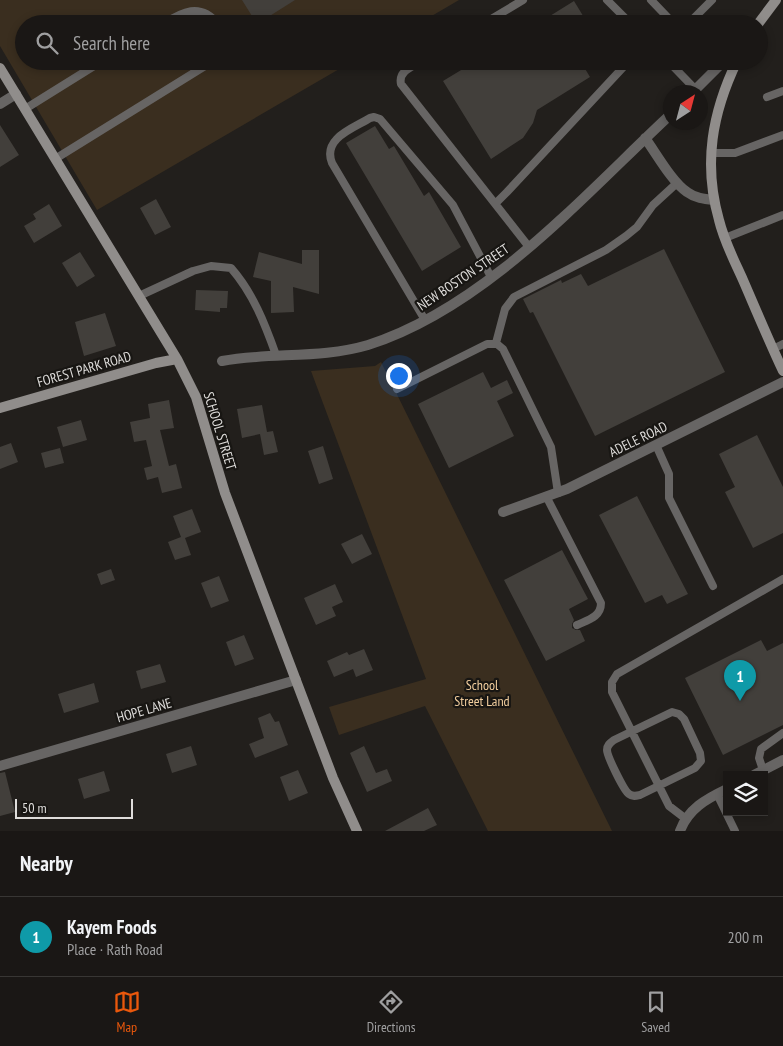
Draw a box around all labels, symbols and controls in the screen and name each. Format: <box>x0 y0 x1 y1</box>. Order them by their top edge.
search box <box>15 15 768 70</box>
icon: search <box>33 29 61 57</box>
text: Search here <box>73 31 150 55</box>
north arrow <box>663 85 708 130</box>
street label: NEW BOSTON STREET <box>414 239 513 314</box>
street label: FOREST PARK ROAD <box>35 347 133 391</box>
your location <box>386 363 412 389</box>
street label: SCHOOL STREET <box>200 390 241 473</box>
street label: ADELE ROAD <box>606 417 670 461</box>
pin: 1 <box>724 660 756 701</box>
park label: School Street Land <box>454 676 510 710</box>
street label: HOPE LANE <box>114 694 174 726</box>
map controls <box>723 771 768 816</box>
button: layers <box>723 771 768 816</box>
scale bar <box>15 796 132 819</box>
text: 50 m <box>22 799 47 817</box>
text: Nearby <box>20 850 73 877</box>
text: Kayem Foods <box>67 915 157 939</box>
text: 1 <box>32 927 40 947</box>
text: 200 m <box>728 927 763 947</box>
text: Place · Rath Road <box>67 939 163 959</box>
tab: Map <box>113 988 141 1036</box>
tab: Directions <box>367 988 415 1036</box>
tab: Saved <box>641 988 670 1036</box>

